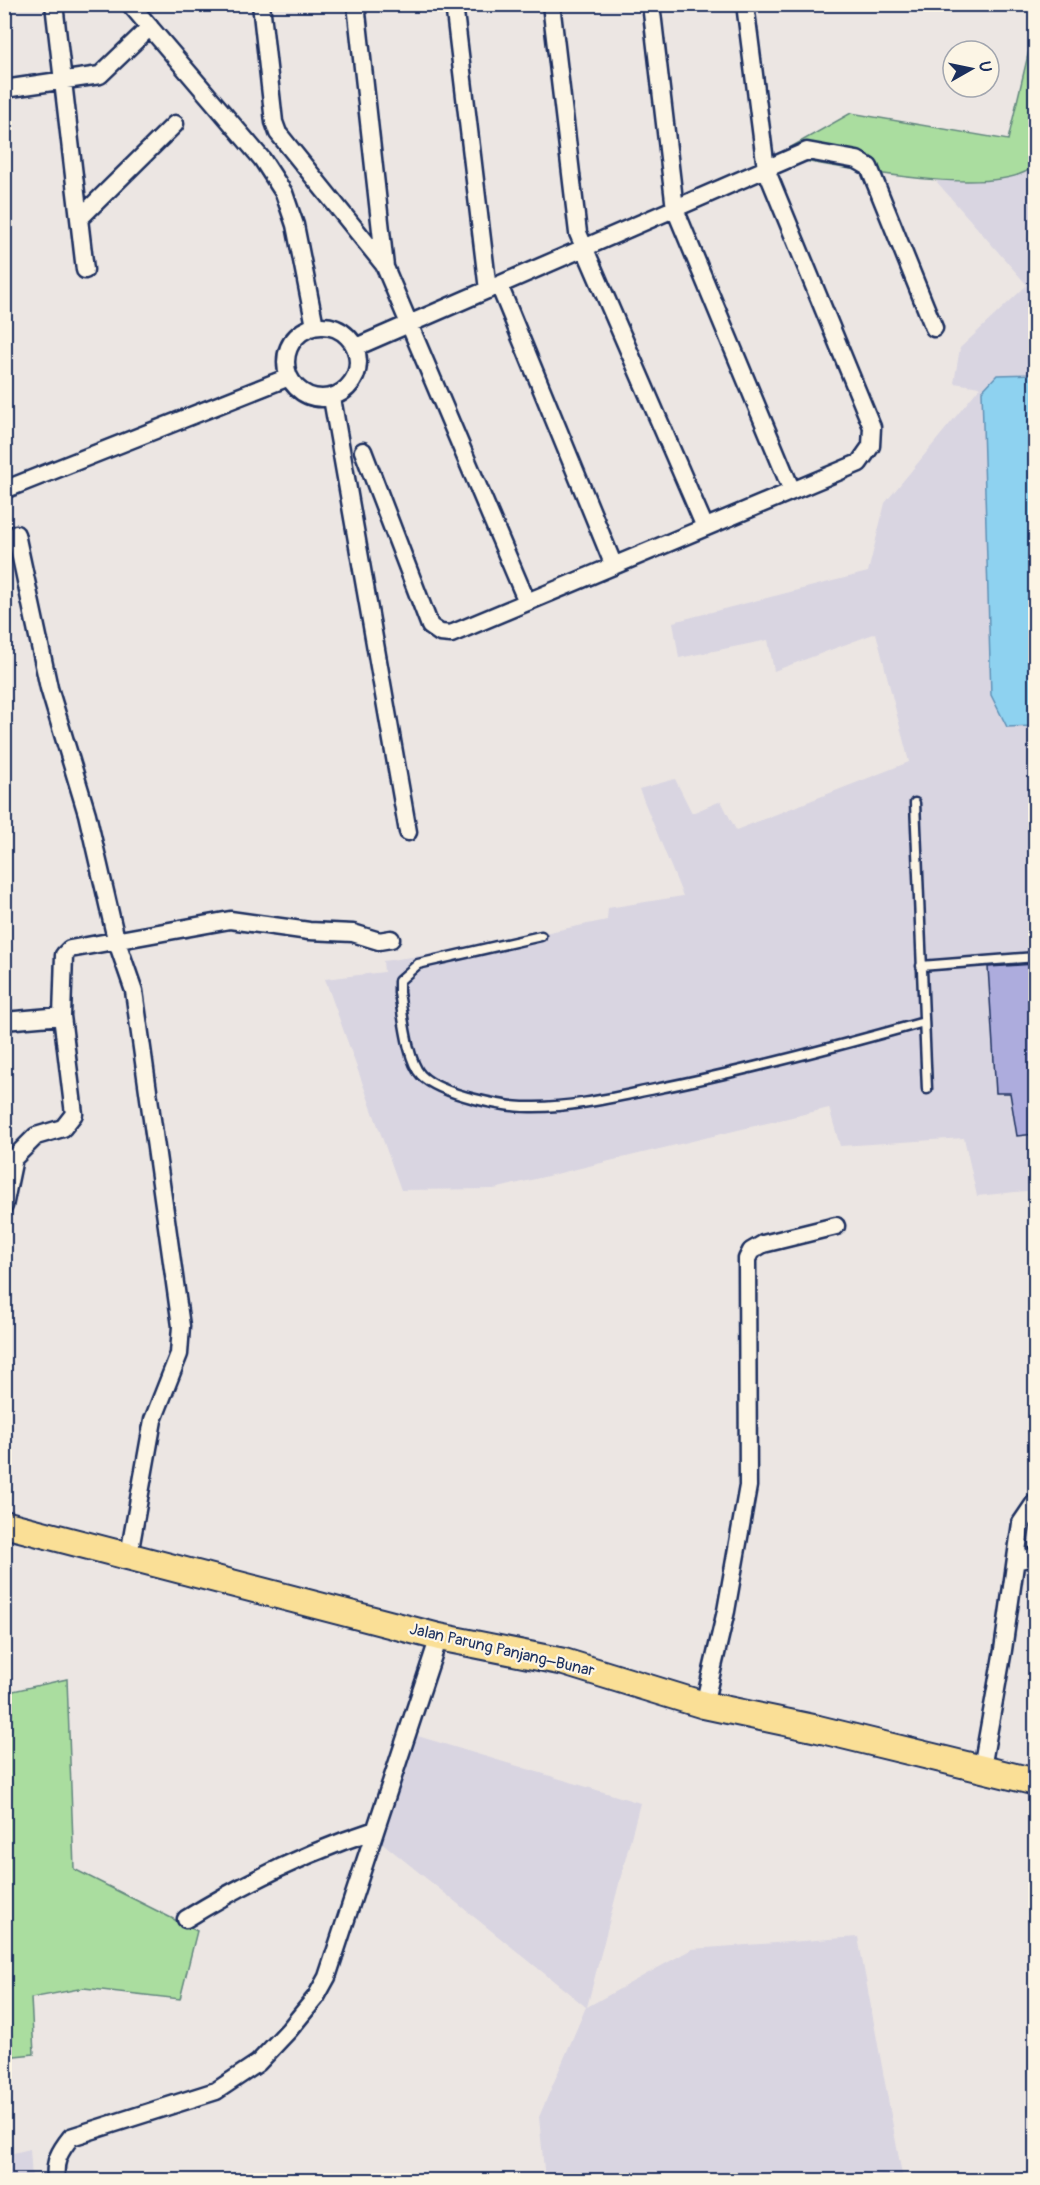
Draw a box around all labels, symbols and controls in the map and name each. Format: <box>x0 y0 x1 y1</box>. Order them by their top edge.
north arrow <box>941 39 1001 99</box>
text: U <box>974 60 996 74</box>
street label: Jalan Parung Panjang–Bunar <box>408 1619 597 1681</box>

